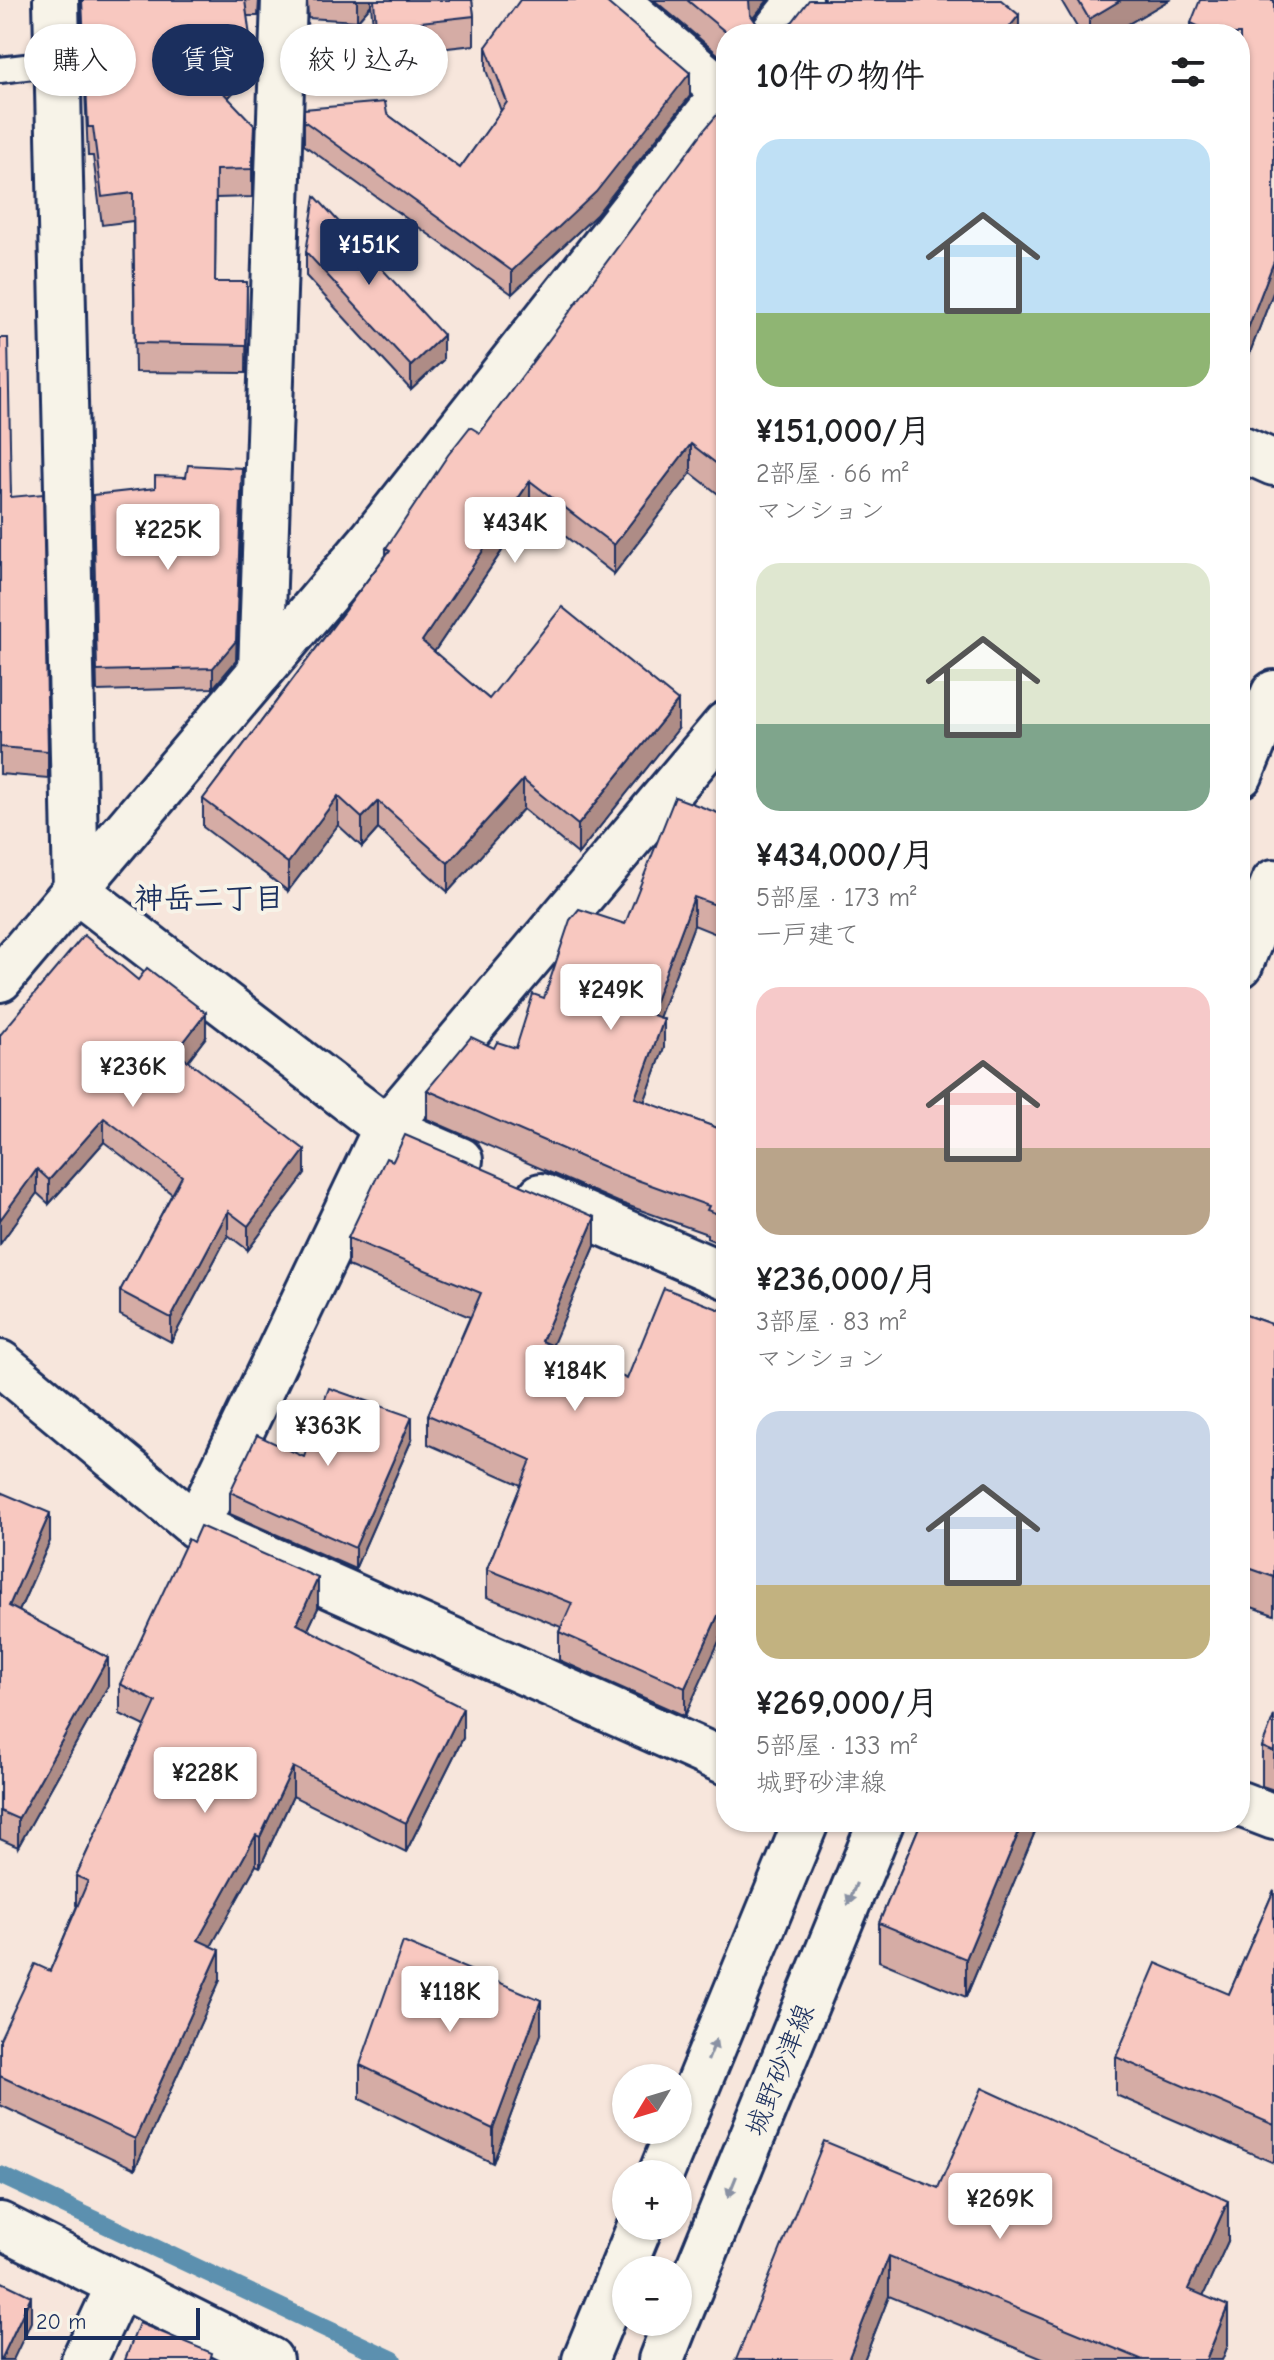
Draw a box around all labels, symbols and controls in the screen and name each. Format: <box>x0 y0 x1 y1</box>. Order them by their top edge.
chip: 購入 <box>24 24 136 96</box>
chip: 賃貸 <box>152 24 264 96</box>
chip: 絞り込み <box>280 24 448 96</box>
icon: filters <box>1166 50 1210 94</box>
text: 10件の物件 <box>756 56 925 96</box>
icon: home <box>911 191 1055 335</box>
pin: ¥151K <box>313 219 425 287</box>
text: ¥151K <box>338 230 400 260</box>
text: ¥151,000/月 <box>756 411 931 451</box>
text: 2部屋 · 66 m² <box>756 459 908 489</box>
text: マンション <box>756 496 885 526</box>
pin: ¥434K <box>459 497 571 565</box>
pin: ¥225K <box>112 504 224 572</box>
text: ¥434K <box>483 508 547 538</box>
text: ¥225K <box>134 515 202 545</box>
icon: home <box>911 615 1055 759</box>
text: ¥434,000/月 <box>756 835 935 875</box>
district label: 神岳二丁目 <box>134 881 284 916</box>
text: 5部屋 · 173 m² <box>756 883 916 913</box>
text: 一戸建て <box>756 920 860 950</box>
pin: ¥249K <box>555 964 667 1032</box>
text: ¥249K <box>578 975 644 1005</box>
icon: home <box>911 1039 1055 1183</box>
pin: ¥236K <box>77 1041 189 1109</box>
text: ¥236K <box>100 1052 166 1082</box>
text: ¥236,000/月 <box>756 1259 938 1299</box>
text: 3部屋 · 83 m² <box>756 1307 906 1337</box>
text: マンション <box>756 1344 885 1374</box>
pin: ¥184K <box>519 1345 631 1413</box>
text: ¥184K <box>543 1356 607 1386</box>
pin: ¥363K <box>272 1400 384 1468</box>
text: ¥363K <box>295 1411 361 1441</box>
icon: home <box>911 1463 1055 1607</box>
text: ¥269,000/月 <box>756 1683 939 1723</box>
text: 5部屋 · 133 m² <box>756 1731 917 1761</box>
pin: ¥228K <box>149 1747 261 1815</box>
text: ¥228K <box>172 1758 238 1788</box>
text: 城野砂津線 <box>756 1768 886 1798</box>
one-way arrow <box>845 1882 858 1906</box>
pin: ¥118K <box>394 1966 506 2034</box>
text: ¥118K <box>419 1977 481 2007</box>
street label: 城野砂津線 <box>739 1999 821 2141</box>
one-way arrow <box>706 2038 719 2062</box>
north arrow <box>612 2064 692 2144</box>
map controls <box>612 2064 692 2336</box>
button: + <box>612 2160 692 2240</box>
pin: ¥269K <box>944 2173 1056 2241</box>
one-way arrow <box>725 2175 738 2199</box>
text: ¥269K <box>966 2184 1034 2214</box>
button: − <box>612 2256 692 2336</box>
scale bar <box>24 2304 200 2340</box>
text: 20 m <box>36 2309 86 2335</box>

